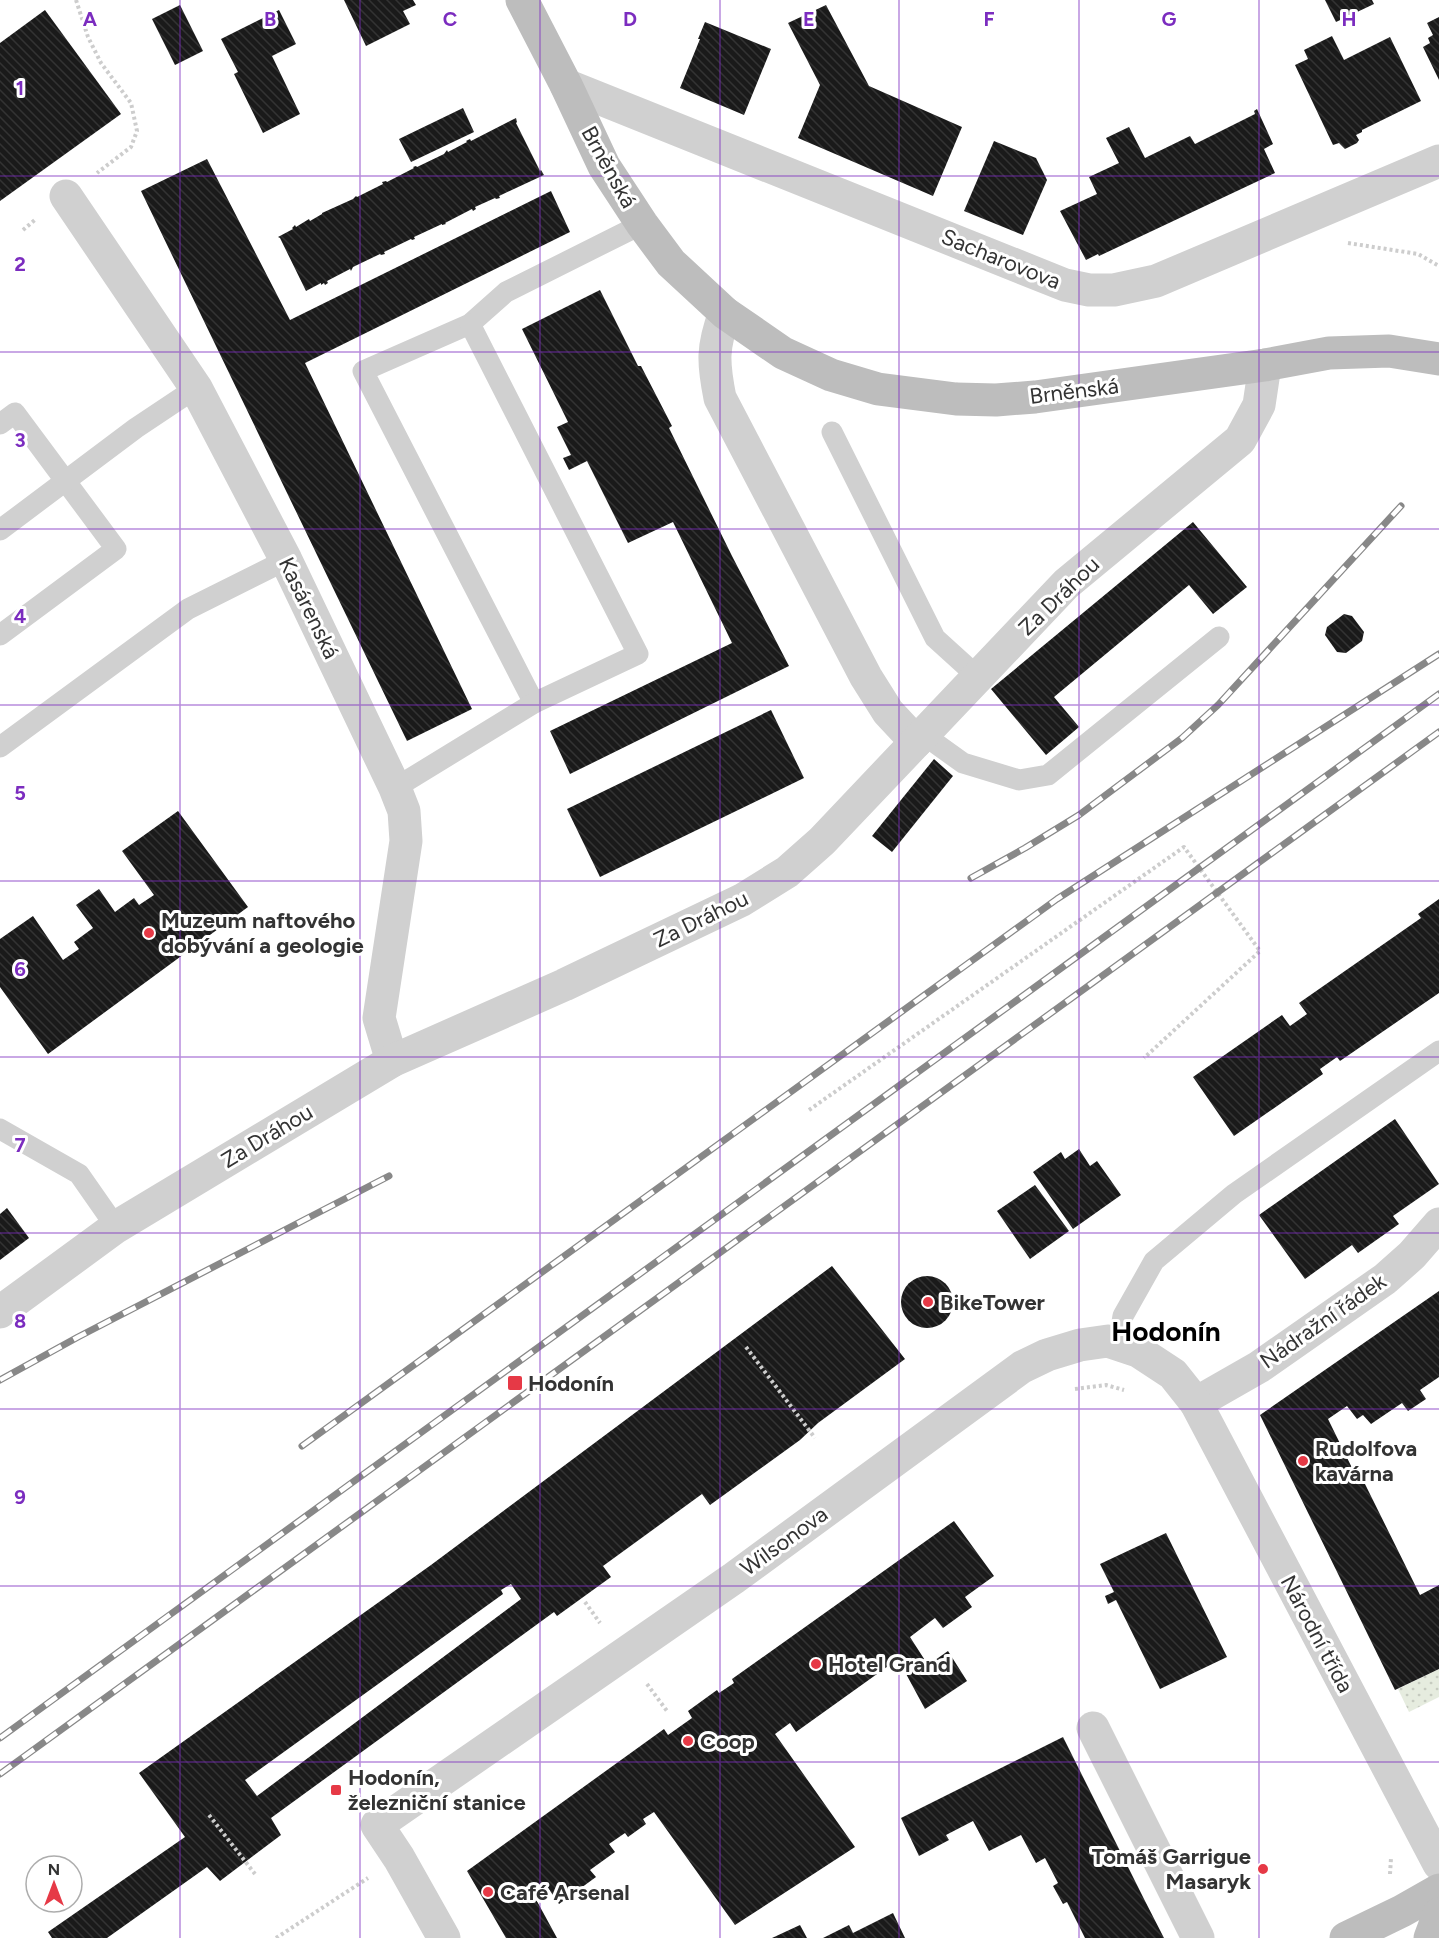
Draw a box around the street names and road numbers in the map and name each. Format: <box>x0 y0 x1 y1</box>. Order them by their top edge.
street label: Brněnská <box>576 121 642 213</box>
street label: Sacharovova <box>937 223 1065 295</box>
street label: Brněnská <box>1028 372 1120 410</box>
street label: Za Dráhou <box>1013 551 1105 641</box>
street label: Kasárenská <box>273 553 345 663</box>
street label: Za Dráhou <box>649 885 753 953</box>
street label: Za Dráhou <box>216 1098 318 1174</box>
street label: Nádražní řádek <box>1255 1267 1391 1374</box>
street label: Wilsonova <box>735 1500 833 1582</box>
street label: Národní třída <box>1275 1571 1359 1697</box>

